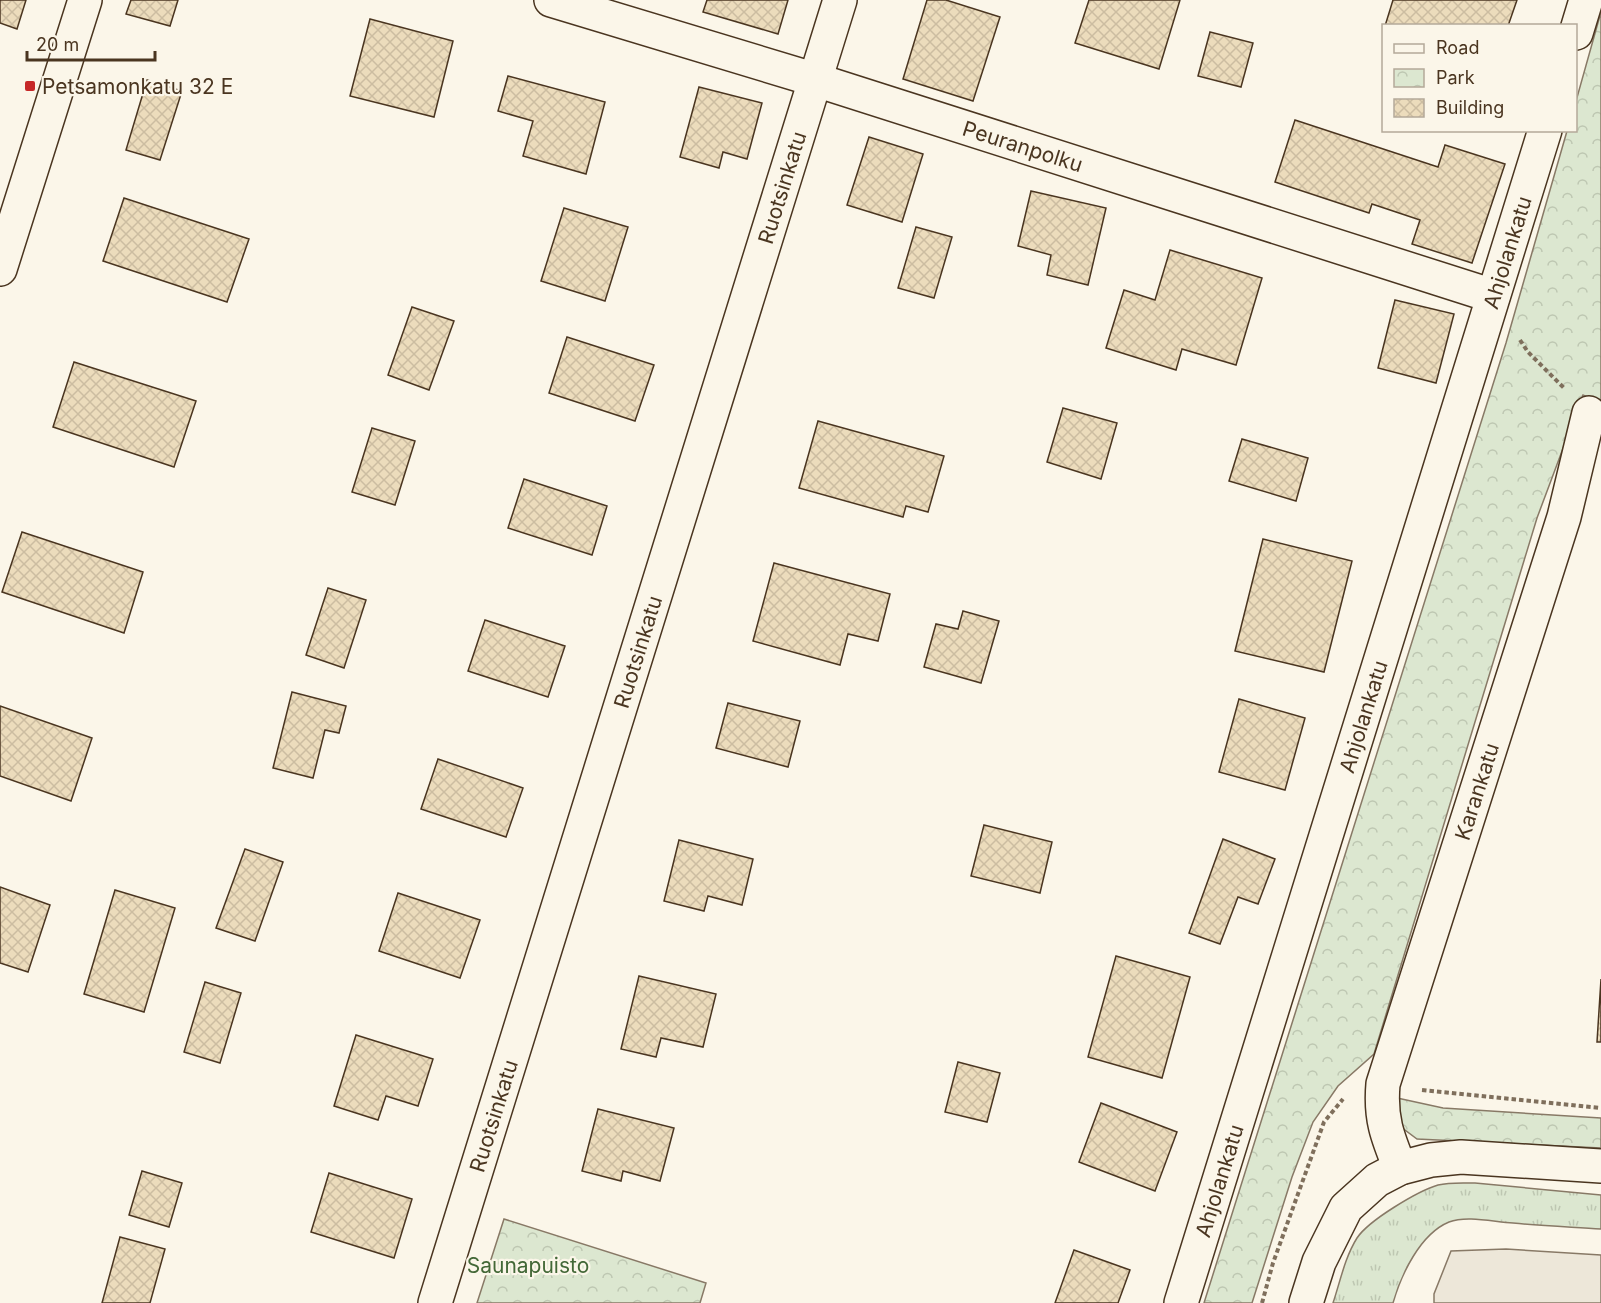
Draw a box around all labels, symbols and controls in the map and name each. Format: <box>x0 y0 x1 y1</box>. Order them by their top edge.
scale bar <box>27 24 154 62</box>
legend <box>1382 24 1577 132</box>
text: 20 m <box>36 34 79 55</box>
text: Road <box>1436 37 1479 58</box>
text: Park <box>1436 67 1475 88</box>
place label: Petsamonkatu 32 E <box>42 74 233 99</box>
marker: Petsamonkatu 32 E <box>23 79 37 93</box>
text: Building <box>1436 97 1504 118</box>
street label: Peuranpolku <box>960 115 1086 177</box>
street label: Ruotsinkatu <box>752 128 811 247</box>
street label: Ahjolankatu <box>1478 193 1536 312</box>
street label: Ruotsinkatu <box>608 592 667 711</box>
street label: Ahjolankatu <box>1334 657 1392 776</box>
street label: Karankatu <box>1449 740 1504 843</box>
street label: Ruotsinkatu <box>464 1057 522 1175</box>
street label: Ahjolankatu <box>1190 1121 1248 1240</box>
park label: Saunapuisto <box>467 1253 589 1278</box>

